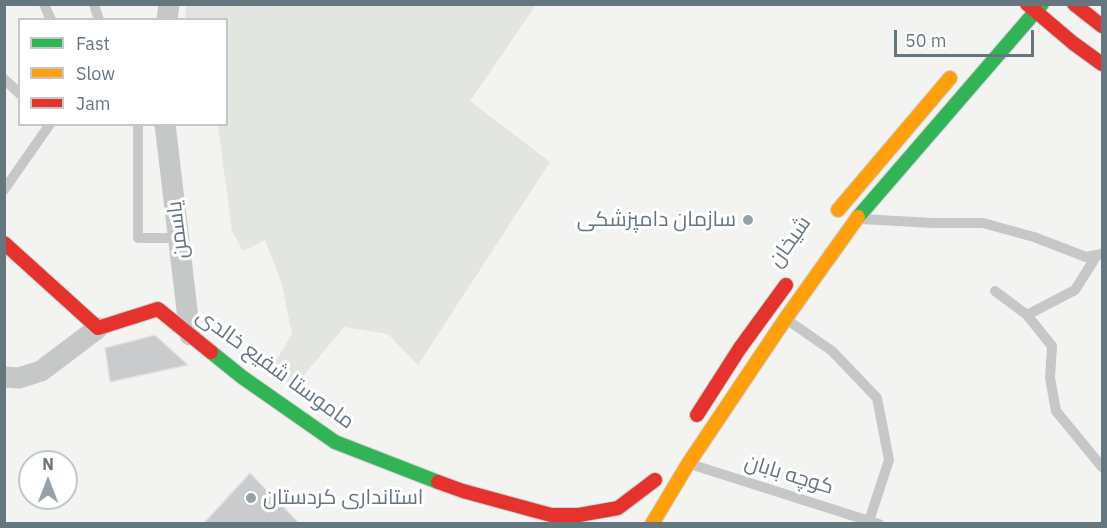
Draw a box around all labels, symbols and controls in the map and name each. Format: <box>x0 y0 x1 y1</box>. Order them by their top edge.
legend <box>18 18 228 126</box>
scale bar <box>897 18 1036 56</box>
text: 50 m <box>905 29 947 52</box>
text: Fast <box>76 32 110 55</box>
text: Slow <box>76 62 115 85</box>
text: Jam <box>76 92 111 115</box>
street label: یاسمن <box>162 200 194 260</box>
place label: سازمان دامپزشکی <box>577 207 736 233</box>
street label: شیخان <box>764 212 816 272</box>
marker: سازمان دامپزشکی <box>741 213 755 227</box>
street label: ماموستا شفیع خالدی <box>191 303 359 435</box>
north arrow <box>18 450 78 510</box>
street label: کوچه بابان <box>742 450 836 500</box>
text: N <box>42 454 54 474</box>
place label: استانداری کردستان <box>263 485 423 511</box>
marker: استانداری کردستان <box>244 491 258 505</box>

